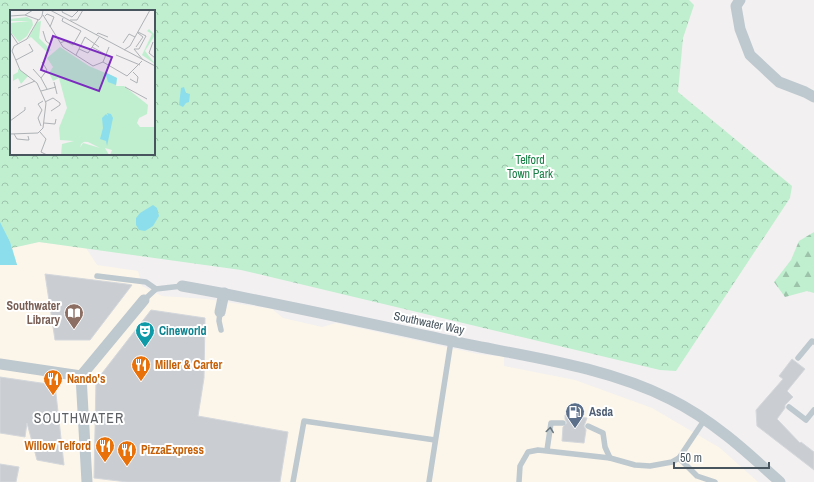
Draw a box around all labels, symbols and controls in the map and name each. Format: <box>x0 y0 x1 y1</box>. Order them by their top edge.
inset map <box>10 10 155 155</box>
park label: Telford Town Park <box>507 152 553 182</box>
place label: Southwater Library <box>6 298 61 328</box>
library icon: Southwater Library <box>63 302 85 330</box>
street label: Southwater Way <box>392 308 466 338</box>
theatre icon: Cineworld <box>134 320 156 348</box>
place label: Cineworld <box>159 323 207 339</box>
restaurant icon: Miller & Carter <box>130 354 152 382</box>
place label: Miller & Carter <box>155 357 222 373</box>
restaurant icon: Nando's <box>42 368 64 396</box>
place label: Nando's <box>67 371 106 387</box>
fuel station icon: Asda <box>564 401 586 429</box>
place label: Asda <box>589 404 614 420</box>
district label: SOUTHWATER <box>34 409 124 427</box>
one-way arrow <box>545 427 554 434</box>
restaurant icon: Willow Telford <box>94 435 116 463</box>
place label: Willow Telford <box>25 438 91 454</box>
restaurant icon: PizzaExpress <box>116 439 138 467</box>
place label: PizzaExpress <box>141 442 204 458</box>
scale bar <box>674 444 769 470</box>
text: 50 m <box>680 450 702 466</box>

